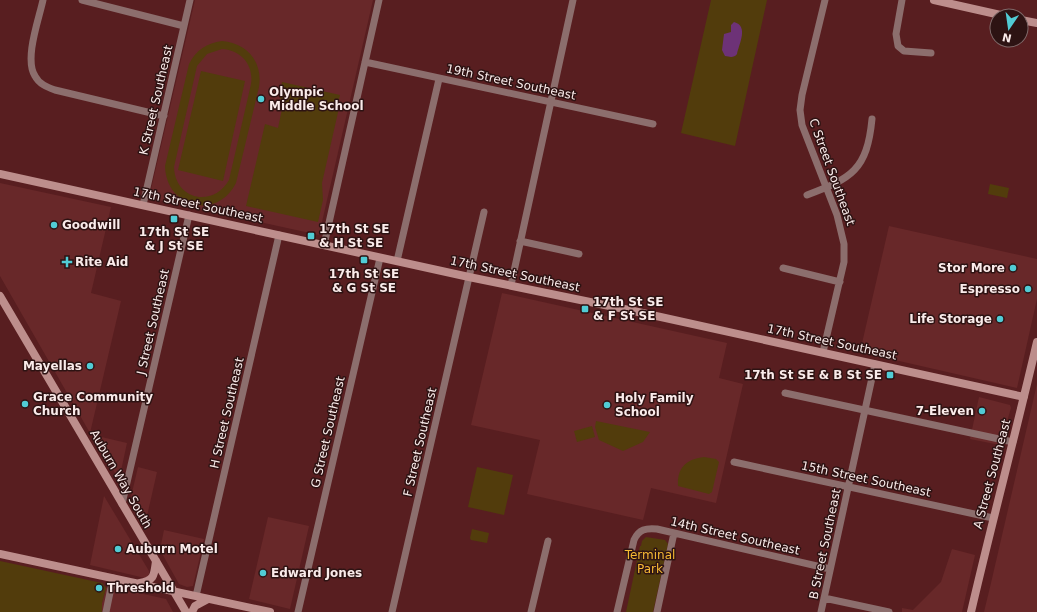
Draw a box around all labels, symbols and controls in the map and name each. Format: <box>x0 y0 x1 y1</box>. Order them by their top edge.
north arrow <box>989 8 1029 48</box>
text: N <box>1001 30 1013 45</box>
street label: K Street Southeast <box>137 43 176 156</box>
street label: 19th Street Southeast <box>445 61 577 103</box>
place label: Olympic Middle School <box>269 85 364 113</box>
marker: Olympic Middle School <box>256 94 266 104</box>
street label: C Street Southeast <box>806 116 858 228</box>
street label: 17th Street Southeast <box>132 184 264 226</box>
marker: 17th St SE & J St SE <box>169 214 179 224</box>
place label: Goodwill <box>62 218 120 232</box>
marker: Goodwill <box>49 220 59 230</box>
place label: 17th St SE & H St SE <box>319 222 390 250</box>
place label: 17th St SE & J St SE <box>139 225 209 253</box>
marker: 17th St SE & H St SE <box>306 231 316 241</box>
street label: 17th Street Southeast <box>449 253 581 295</box>
place label: Rite Aid <box>75 255 128 269</box>
marker: 17th St SE & G St SE <box>359 255 369 265</box>
marker: Rite Aid <box>62 257 72 267</box>
place label: Stor More <box>938 261 1005 275</box>
marker: Stor More <box>1008 263 1018 273</box>
street label: J Street Southeast <box>134 267 172 377</box>
place label: 17th St SE & G St SE <box>329 267 399 295</box>
place label: Espresso <box>959 282 1020 296</box>
marker: Espresso <box>1023 284 1033 294</box>
place label: 17th St SE & F St SE <box>593 295 664 323</box>
marker: 17th St SE & F St SE <box>580 304 590 314</box>
place label: Life Storage <box>909 312 992 326</box>
marker: Life Storage <box>995 314 1005 324</box>
street label: 17th Street Southeast <box>766 321 898 363</box>
street label: H Street Southeast <box>207 356 247 470</box>
place label: Mayellas <box>23 359 82 373</box>
marker: Mayellas <box>85 361 95 371</box>
place label: 17th St SE & B St SE <box>744 368 882 382</box>
marker: 17th St SE & B St SE <box>885 370 895 380</box>
street label: G Street Southeast <box>308 375 348 489</box>
street label: F Street Southeast <box>401 386 439 498</box>
place label: Grace Community Church <box>33 390 153 418</box>
place label: Holy Family School <box>615 391 694 419</box>
marker: Grace Community Church <box>20 399 30 409</box>
marker: Holy Family School <box>602 400 612 410</box>
place label: 7-Eleven <box>916 404 974 418</box>
marker: 7-Eleven <box>977 406 987 416</box>
street label: A Street Southeast <box>971 417 1013 530</box>
street label: Auburn Way South <box>87 427 155 531</box>
street label: 15th Street Southeast <box>800 458 932 500</box>
street label: B Street Southeast <box>806 487 844 601</box>
street label: 14th Street Southeast <box>669 514 801 558</box>
place label: Auburn Motel <box>126 542 218 556</box>
marker: Auburn Motel <box>113 544 123 554</box>
park label: Terminal Park <box>624 548 675 576</box>
place label: Edward Jones <box>271 566 362 580</box>
marker: Edward Jones <box>258 568 268 578</box>
place label: Threshold <box>107 581 174 595</box>
marker: Threshold <box>94 583 104 593</box>

